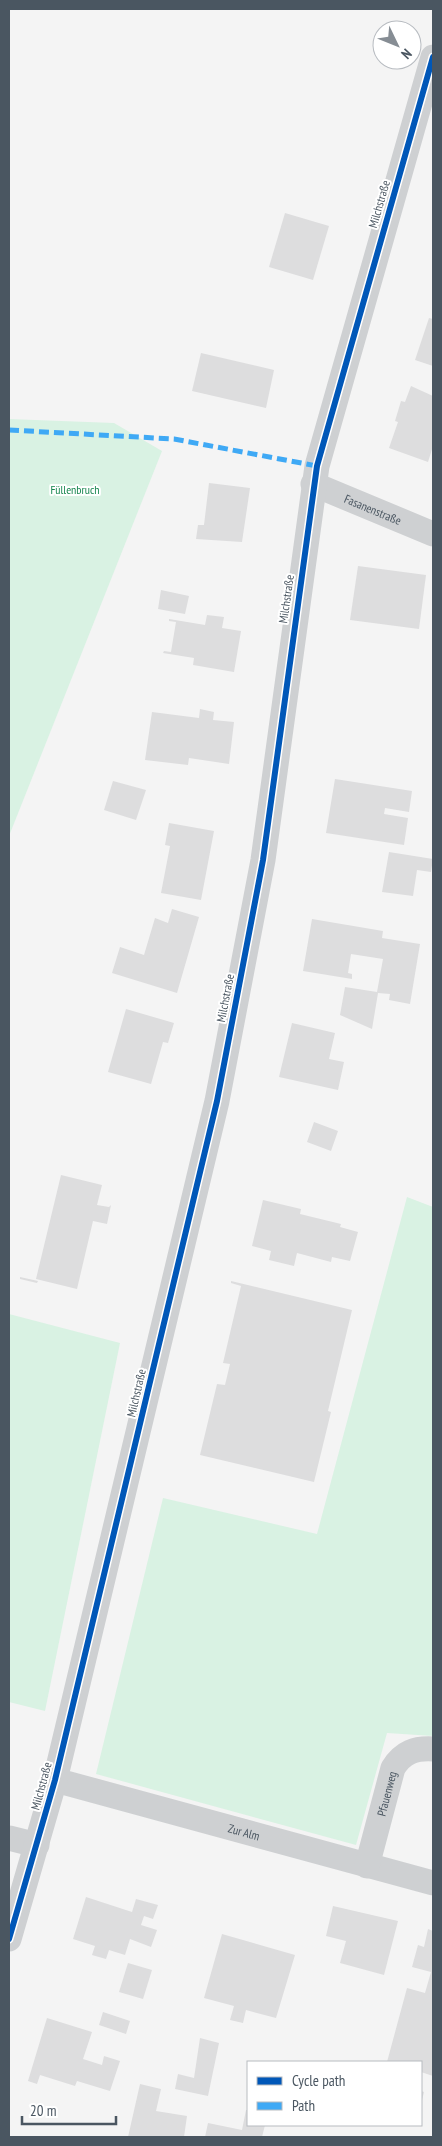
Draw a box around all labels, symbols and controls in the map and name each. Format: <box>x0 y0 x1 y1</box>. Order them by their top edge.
north arrow <box>372 20 422 70</box>
text: N <box>397 45 416 63</box>
street label: Milchstraße <box>365 178 393 230</box>
park label: Füllenbruch <box>50 482 100 497</box>
street label: Fasanenstraße <box>342 490 404 528</box>
street label: Milchstraße <box>275 574 297 624</box>
street label: Milchstraße <box>213 973 237 1023</box>
street label: Milchstraße <box>123 1367 149 1418</box>
street label: Milchstraße <box>27 1760 55 1812</box>
street label: Pfauenweg <box>373 1769 399 1818</box>
street label: Zur Alm <box>227 1820 262 1843</box>
legend <box>247 2061 422 2126</box>
text: Cycle path <box>292 2071 345 2090</box>
scale bar <box>22 2094 116 2126</box>
text: Path <box>292 2096 315 2115</box>
text: 20 m <box>30 2101 56 2120</box>

